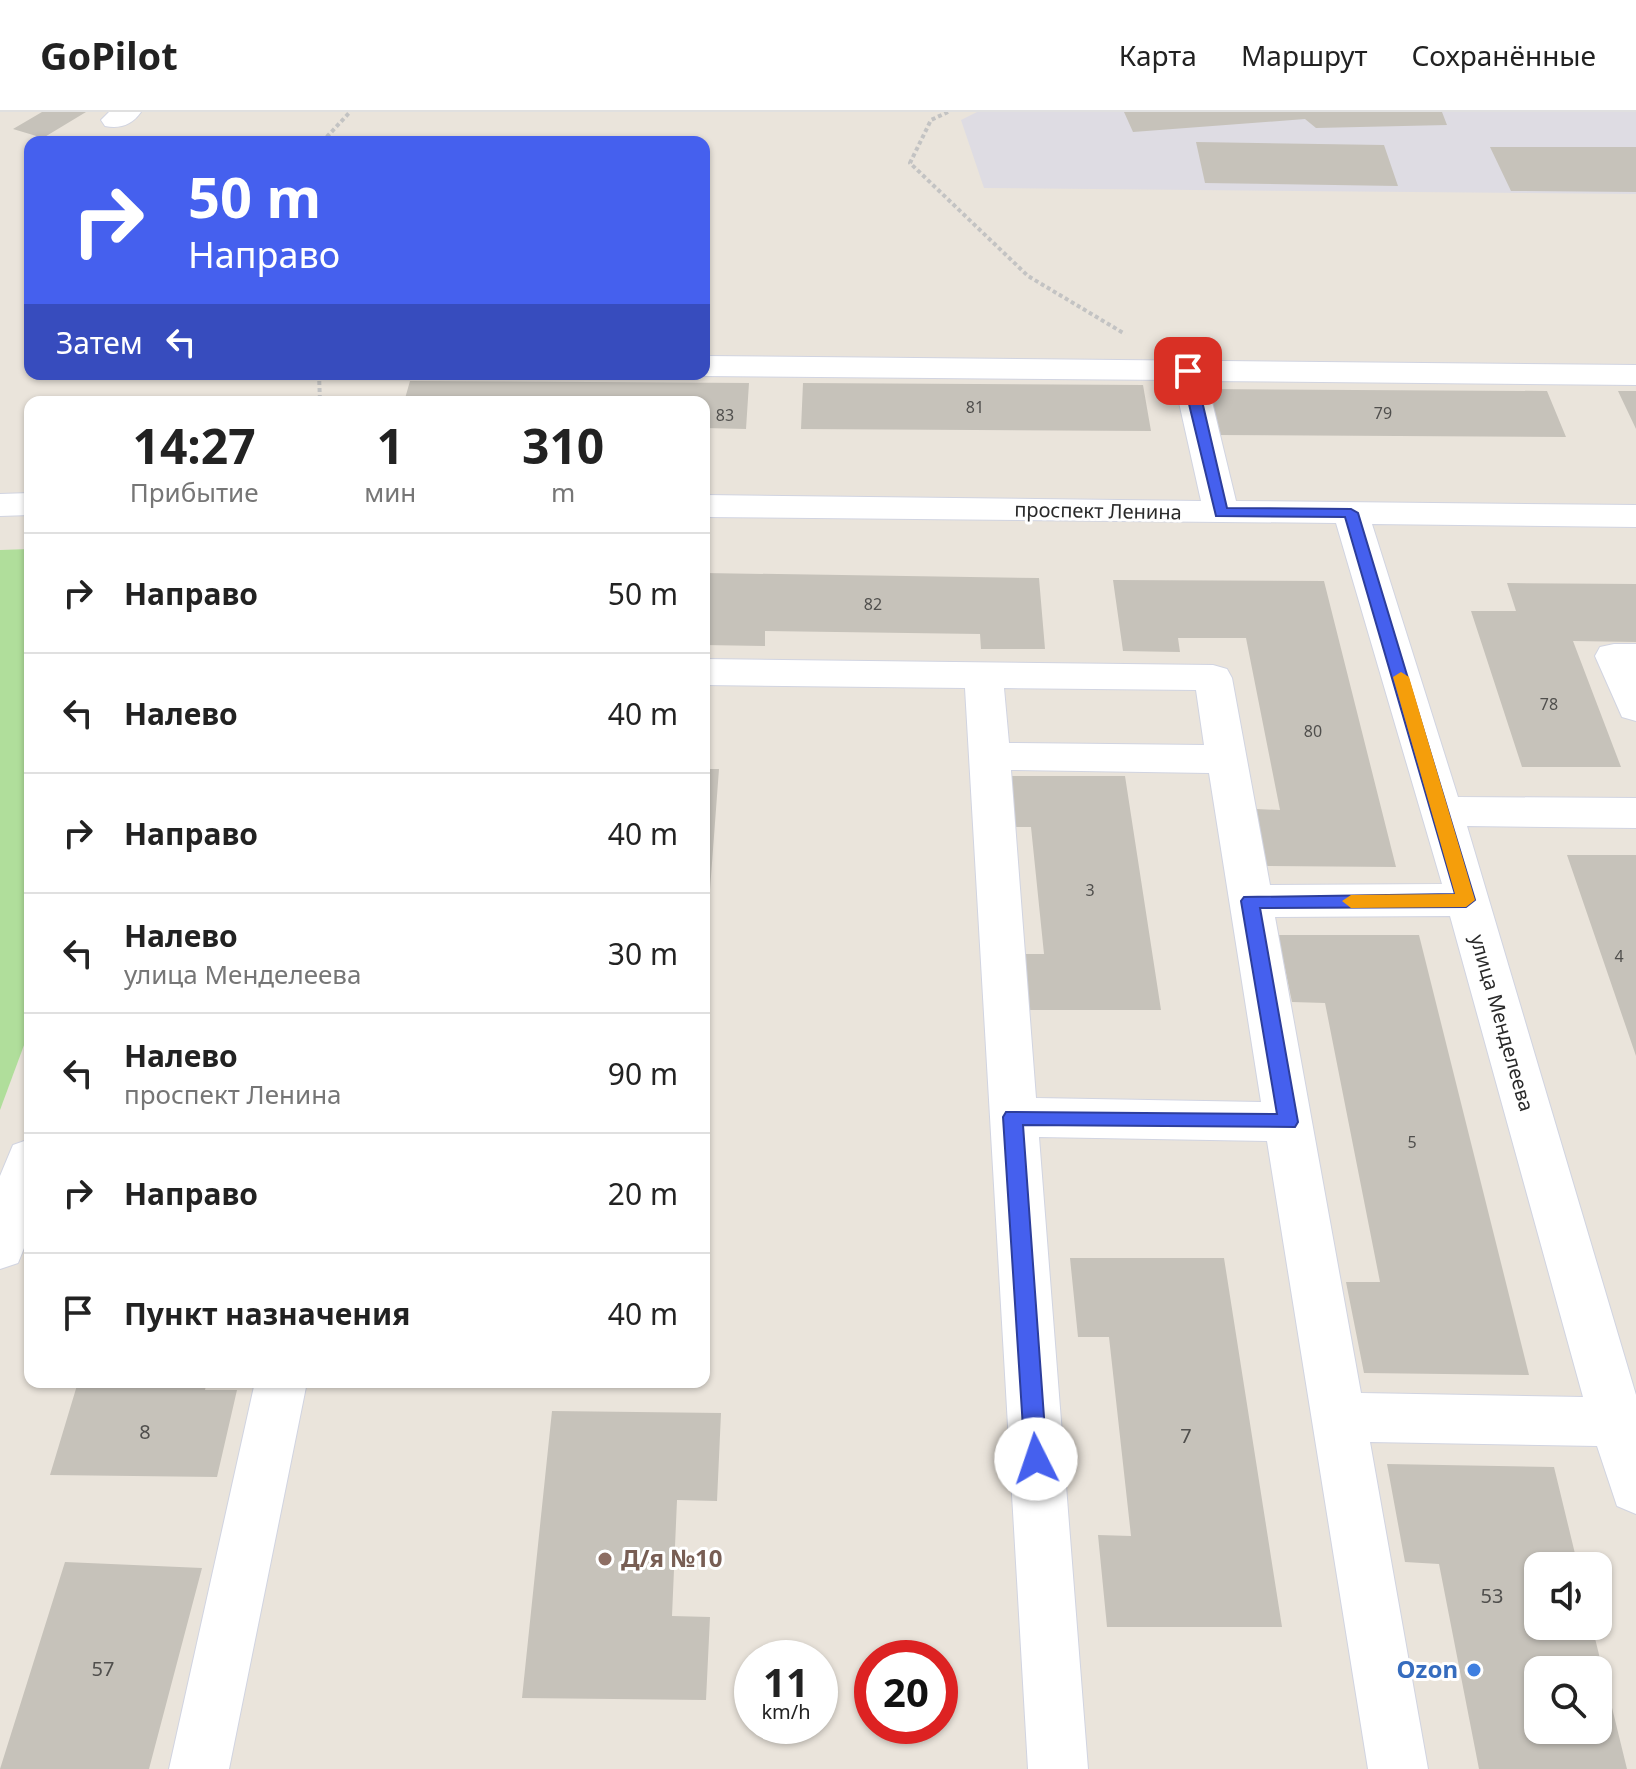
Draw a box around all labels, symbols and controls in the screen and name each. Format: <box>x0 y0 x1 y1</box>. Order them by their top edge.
text: GoPilot <box>40 29 178 81</box>
text: Карта <box>1119 36 1197 74</box>
text: Маршрут <box>1241 36 1367 74</box>
text: Сохранённые <box>1411 36 1596 74</box>
text: 50 m <box>188 158 321 234</box>
icon: right <box>56 168 160 272</box>
text: Направо <box>188 230 340 279</box>
icon: left <box>159 320 203 364</box>
text: Затем <box>56 322 143 363</box>
pin <box>1154 337 1222 405</box>
icon: arrive <box>1166 349 1210 393</box>
house number: 81 <box>966 396 984 418</box>
house number: 79 <box>1374 402 1392 424</box>
house number: 83 <box>716 404 734 426</box>
text: 14:27 <box>132 413 256 478</box>
text: 1 <box>376 413 404 478</box>
text: 310 <box>522 413 604 478</box>
text: Прибытие <box>130 474 259 510</box>
text: мин <box>364 474 416 510</box>
text: m <box>551 474 575 510</box>
street label: проспект Ленина <box>1014 496 1182 525</box>
icon: right <box>56 571 100 615</box>
text: Направо <box>124 573 258 614</box>
text: 50 m <box>608 573 678 614</box>
house number: 82 <box>864 593 882 615</box>
icon: left <box>56 691 100 735</box>
text: Налево <box>124 693 238 734</box>
text: 40 m <box>608 693 678 734</box>
house number: 78 <box>1540 693 1558 715</box>
house number: 80 <box>1304 720 1322 742</box>
icon: right <box>56 811 100 855</box>
text: Направо <box>124 813 258 854</box>
text: 40 m <box>608 813 678 854</box>
house number: 3 <box>1085 879 1095 901</box>
text: Налево <box>124 915 238 956</box>
icon: left <box>56 931 100 975</box>
street label: улица Менделеева <box>1464 931 1541 1114</box>
text: 30 m <box>608 933 678 974</box>
house number: 4 <box>1614 945 1624 967</box>
text: улица Менделеева <box>124 956 361 992</box>
text: Налево <box>124 1035 238 1076</box>
icon: left <box>56 1051 100 1095</box>
text: 90 m <box>608 1053 678 1094</box>
text: проспект Ленина <box>124 1076 342 1112</box>
house number: 5 <box>1407 1131 1417 1153</box>
icon: right <box>56 1171 100 1215</box>
text: Направо <box>124 1173 258 1214</box>
text: 20 m <box>608 1173 678 1214</box>
icon: arrive <box>56 1291 100 1335</box>
text: Пункт назначения <box>124 1293 410 1334</box>
text: 40 m <box>608 1293 678 1334</box>
position arrow <box>994 1417 1078 1501</box>
house number: 8 <box>139 1418 151 1445</box>
house number: 7 <box>1180 1422 1192 1449</box>
place label: Д/я №10 <box>621 1541 722 1574</box>
marker: Д/я №10 <box>596 1550 614 1568</box>
map controls <box>1524 1552 1612 1744</box>
button: sound <box>1524 1552 1612 1640</box>
house number: 53 <box>1481 1582 1503 1609</box>
speed limit sign: 20 <box>854 1640 958 1744</box>
place label: Ozon <box>1397 1652 1458 1685</box>
text: 11 <box>763 1654 809 1709</box>
house number: 57 <box>92 1655 114 1682</box>
button: search <box>1524 1656 1612 1744</box>
marker: Ozon <box>1465 1661 1483 1679</box>
text: km/h <box>761 1698 811 1725</box>

